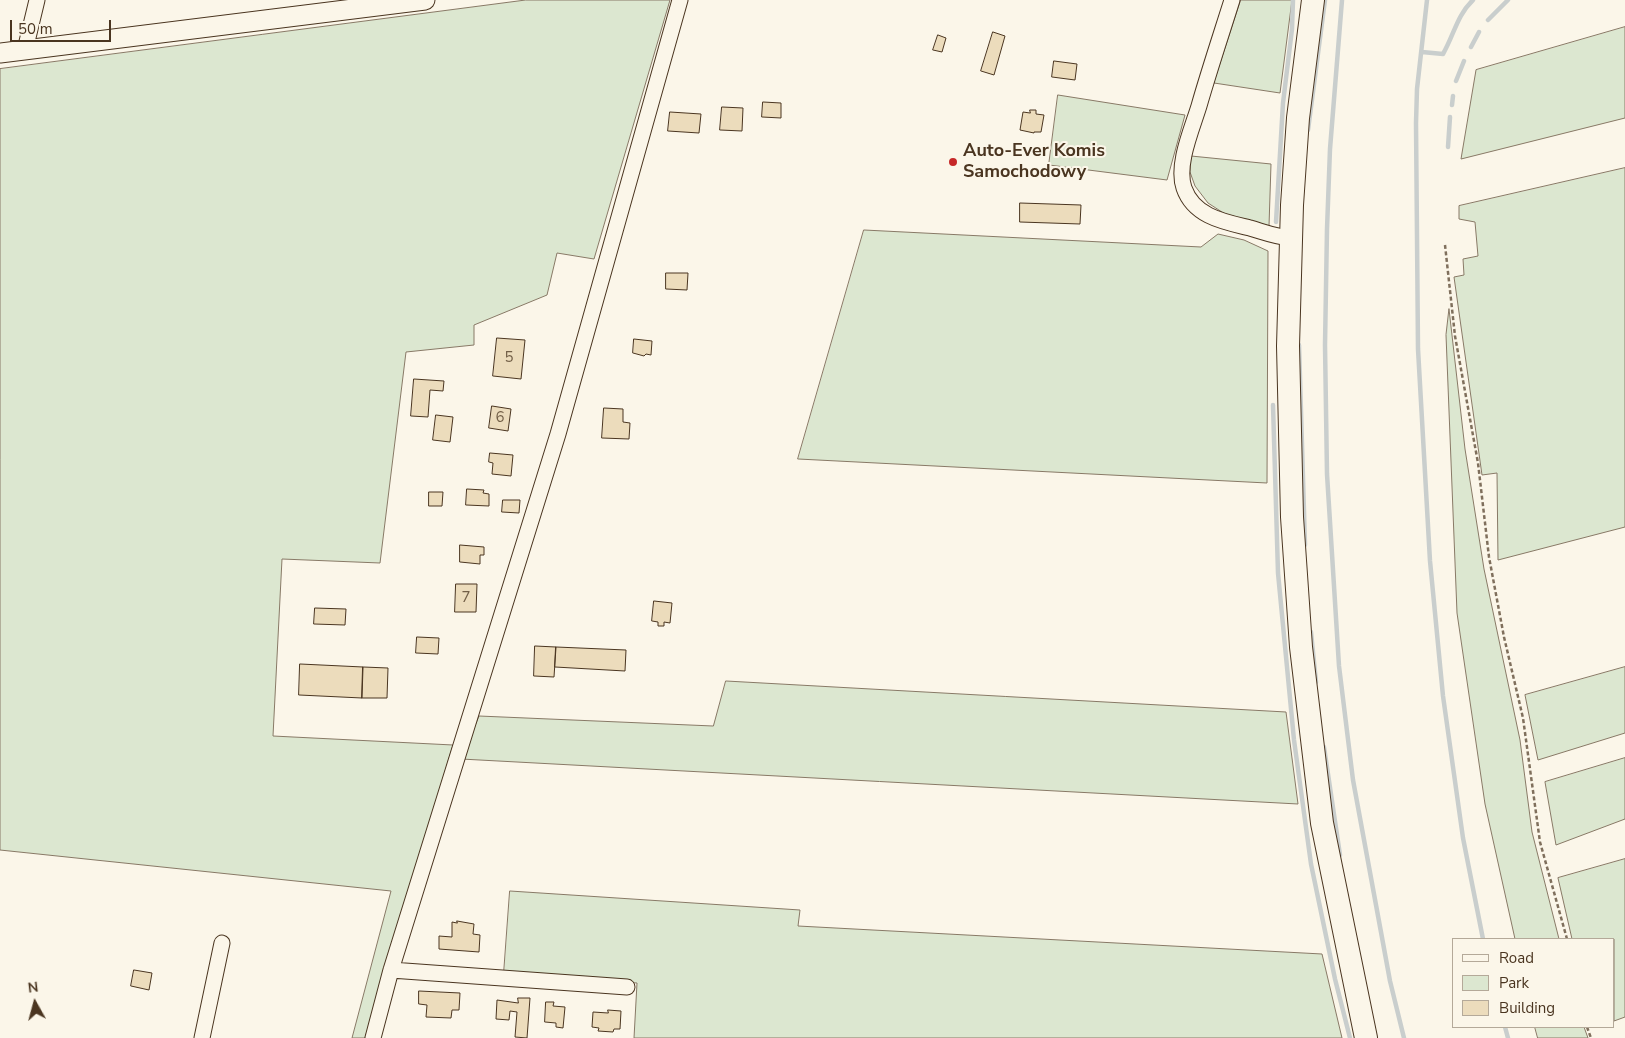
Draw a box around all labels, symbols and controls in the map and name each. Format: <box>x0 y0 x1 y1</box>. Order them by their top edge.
scale bar <box>12 10 114 42</box>
text: 50 m <box>18 19 53 39</box>
place label: Auto-Ever Komis Samochodowy <box>963 141 1105 183</box>
marker: Auto-Ever Komis Samochodowy <box>947 156 959 168</box>
house number: 5 <box>505 349 513 367</box>
house number: 6 <box>496 409 504 427</box>
house number: 7 <box>462 589 470 607</box>
legend <box>1452 938 1615 1028</box>
text: Road <box>1499 948 1534 968</box>
text: Park <box>1499 973 1529 993</box>
north arrow <box>10 978 60 1028</box>
text: N <box>27 978 39 998</box>
text: Building <box>1499 998 1555 1018</box>

